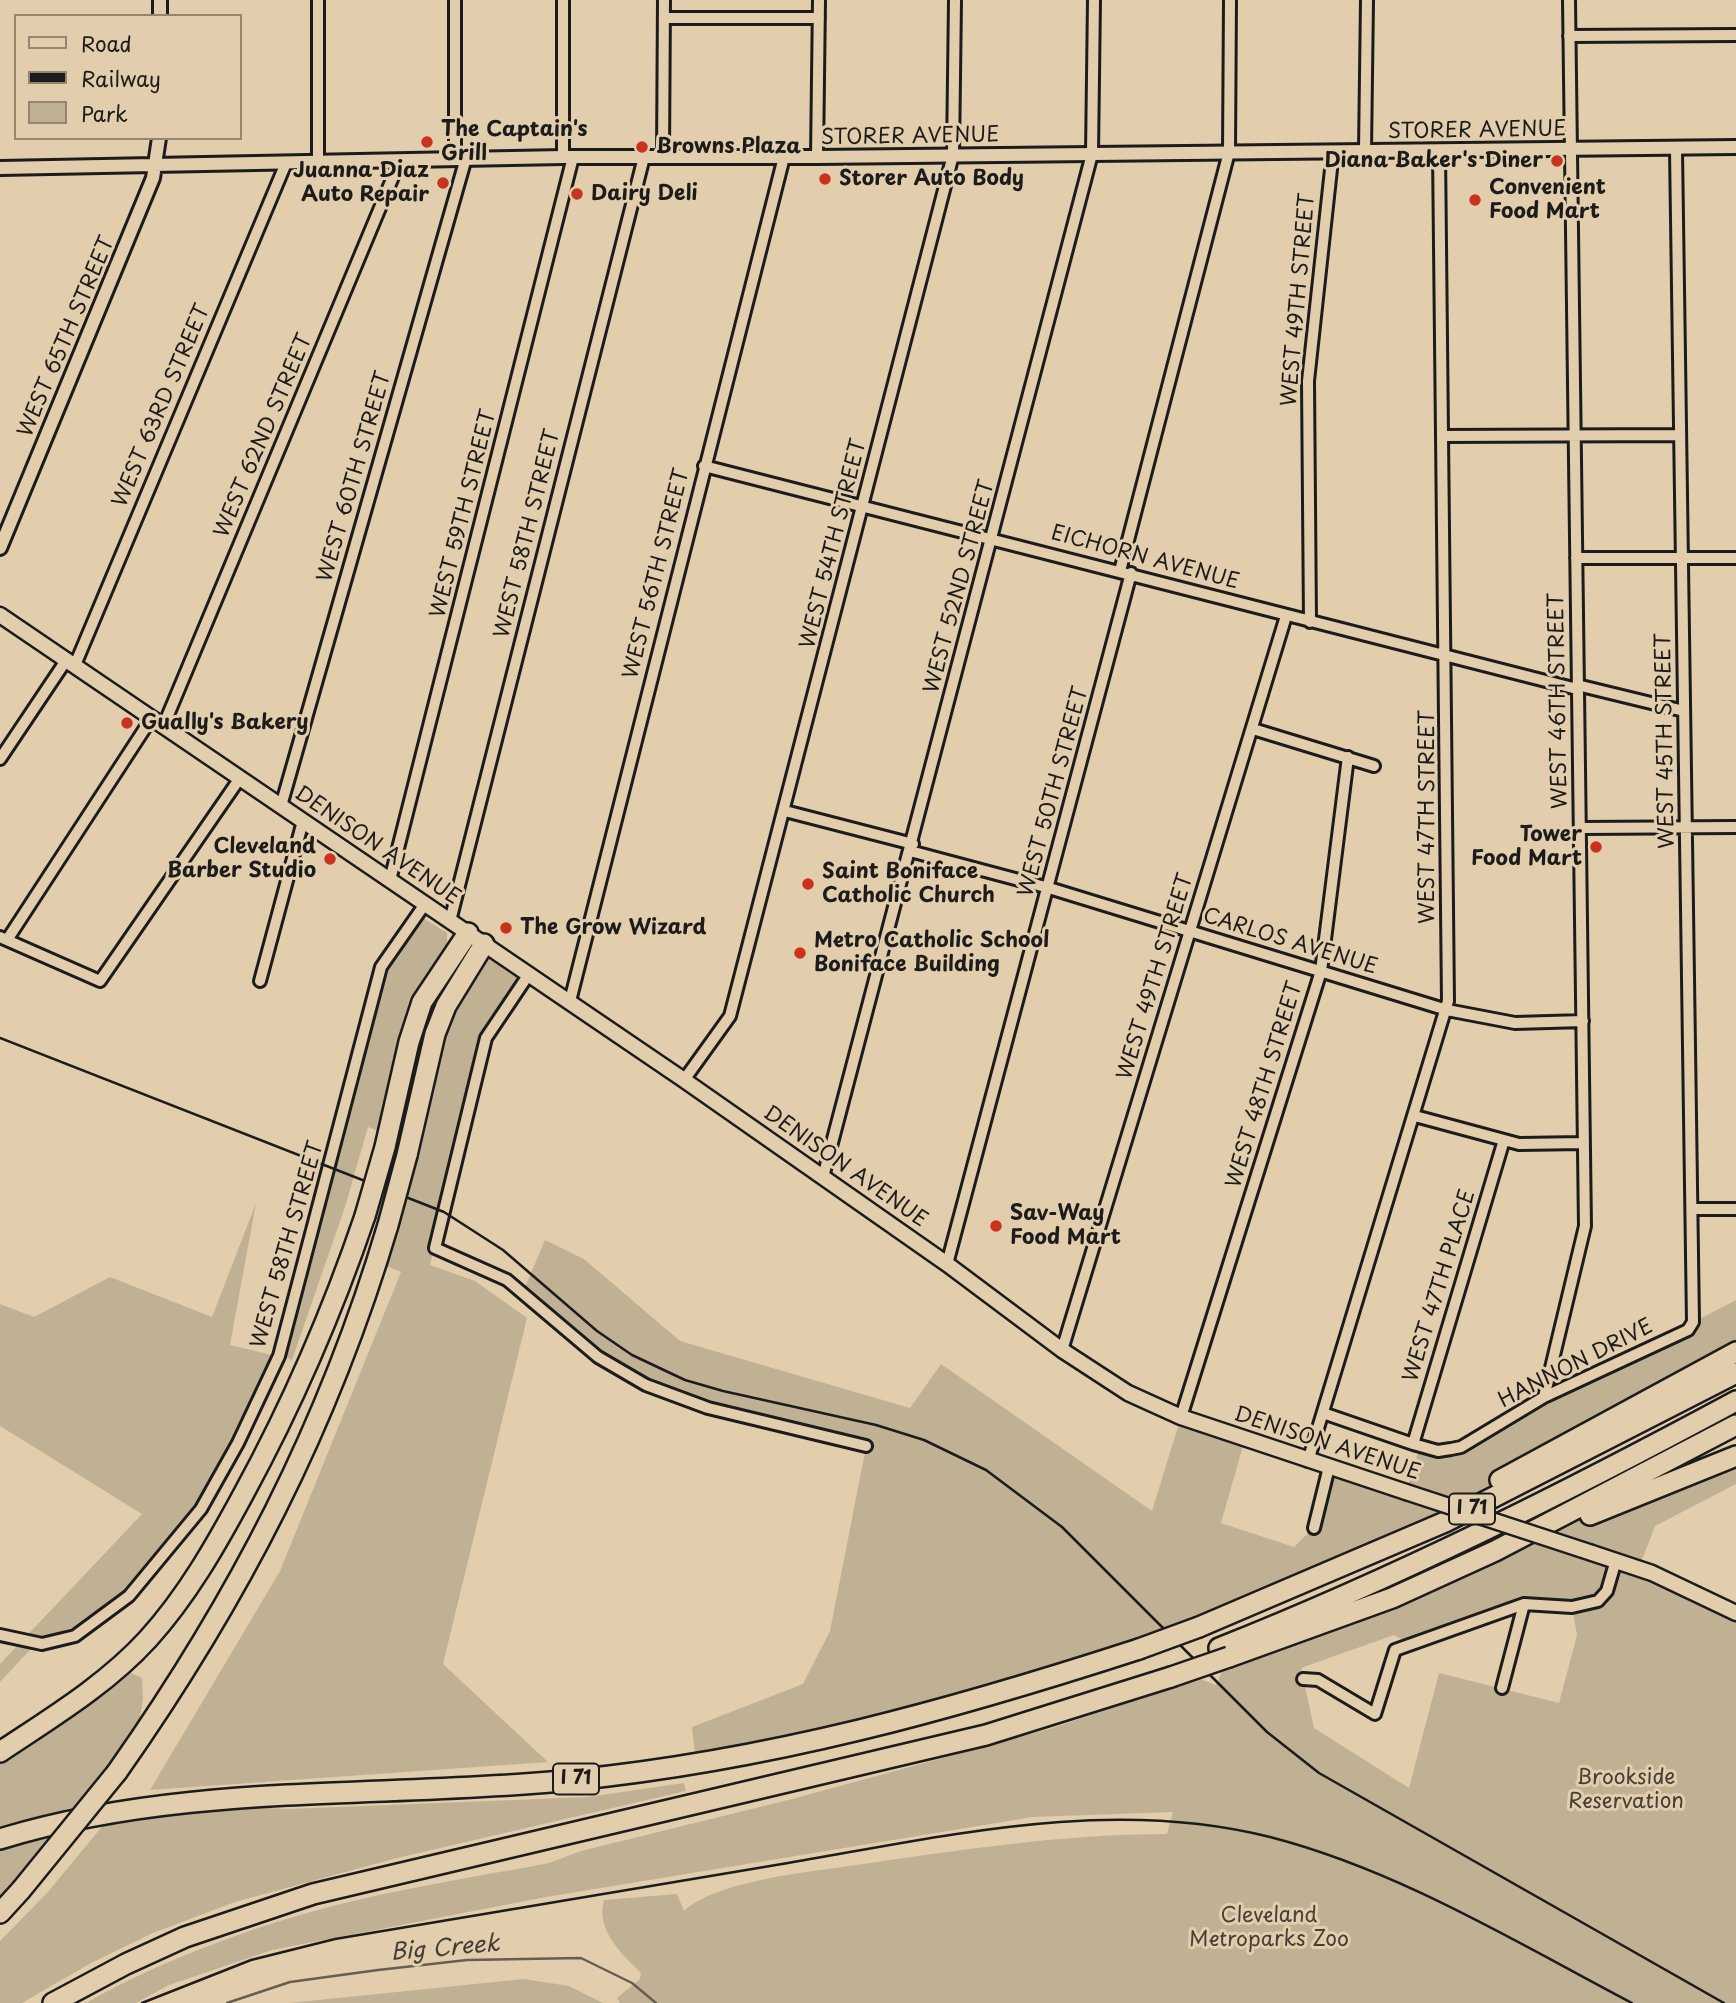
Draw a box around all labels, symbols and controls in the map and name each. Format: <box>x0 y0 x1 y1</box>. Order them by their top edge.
legend <box>14 14 242 140</box>
text: Road <box>81 27 132 59</box>
text: Railway <box>81 62 161 94</box>
text: Park <box>81 97 128 129</box>
place label: The Captain's Grill <box>441 117 588 167</box>
street label: STORER AVENUE <box>1387 117 1567 145</box>
street label: STORER AVENUE <box>820 123 1000 151</box>
marker: The Captain's Grill <box>419 134 435 150</box>
place label: Browns Plaza <box>656 134 801 160</box>
marker: Browns Plaza <box>634 139 650 155</box>
place label: Diana Baker's Diner <box>1324 148 1543 174</box>
marker: Diana Baker's Diner <box>1549 153 1565 169</box>
place label: Juanna Diaz Auto Repair <box>293 158 429 208</box>
place label: Storer Auto Body <box>839 166 1024 192</box>
marker: Storer Auto Body <box>817 171 833 187</box>
marker: Juanna Diaz Auto Repair <box>435 175 451 191</box>
place label: Convenient Food Mart <box>1489 175 1606 225</box>
place label: Dairy Deli <box>591 181 698 207</box>
marker: Dairy Deli <box>569 186 585 202</box>
street label: WEST 49TH STREET <box>1277 192 1321 408</box>
marker: Convenient Food Mart <box>1467 192 1483 208</box>
street label: WEST 65TH STREET <box>13 233 121 441</box>
street label: WEST 63RD STREET <box>108 301 216 511</box>
street label: WEST 62ND STREET <box>210 330 318 542</box>
street label: WEST 60TH STREET <box>313 369 397 585</box>
street label: WEST 59TH STREET <box>426 407 502 621</box>
street label: WEST 58TH STREET <box>490 427 566 641</box>
street label: WEST 54TH STREET <box>796 437 872 651</box>
street label: WEST 56TH STREET <box>619 466 695 682</box>
street label: WEST 52ND STREET <box>919 478 1001 696</box>
street label: EICHORN AVENUE <box>1048 521 1242 595</box>
street label: WEST 46TH STREET <box>1545 593 1573 809</box>
street label: WEST 45TH STREET <box>1652 633 1680 849</box>
street label: WEST 50TH STREET <box>1014 684 1094 900</box>
place label: Gually's Bakery <box>141 710 309 736</box>
street label: WEST 47TH STREET <box>1415 710 1441 924</box>
marker: Gually's Bakery <box>119 715 135 731</box>
street label: DENISON AVENUE <box>289 781 465 911</box>
place label: Tower Food Mart <box>1471 822 1582 872</box>
place label: Cleveland Barber Studio <box>167 834 316 884</box>
marker: Tower Food Mart <box>1588 839 1604 855</box>
marker: Cleveland Barber Studio <box>322 851 338 867</box>
place label: Saint Boniface Catholic Church <box>822 859 995 909</box>
street label: WEST 49TH STREET <box>1113 871 1199 1083</box>
marker: Saint Boniface Catholic Church <box>800 876 816 892</box>
street label: CARLOS AVENUE <box>1200 904 1380 980</box>
place label: The Grow Wizard <box>520 915 706 941</box>
marker: The Grow Wizard <box>498 920 514 936</box>
place label: Metro Catholic School Boniface Building <box>814 928 1050 978</box>
marker: Metro Catholic School Boniface Building <box>792 945 808 961</box>
street label: WEST 48TH STREET <box>1222 979 1308 1191</box>
street label: DENISON AVENUE <box>758 1101 932 1233</box>
street label: WEST 58TH STREET <box>246 1139 330 1351</box>
street label: WEST 47TH PLACE <box>1399 1187 1481 1385</box>
place label: Sav-Way Food Mart <box>1010 1201 1121 1251</box>
marker: Sav-Way Food Mart <box>988 1218 1004 1234</box>
street label: HANNON DRIVE <box>1495 1314 1657 1414</box>
street label: DENISON AVENUE <box>1231 1402 1423 1486</box>
road number: I 71 <box>1449 1494 1495 1525</box>
road number: I 71 <box>553 1764 599 1794</box>
park label: Brookside Reservation <box>1568 1765 1684 1815</box>
park label: Cleveland Metroparks Zoo <box>1189 1903 1349 1953</box>
water label: Big Creek <box>389 1930 501 1968</box>

